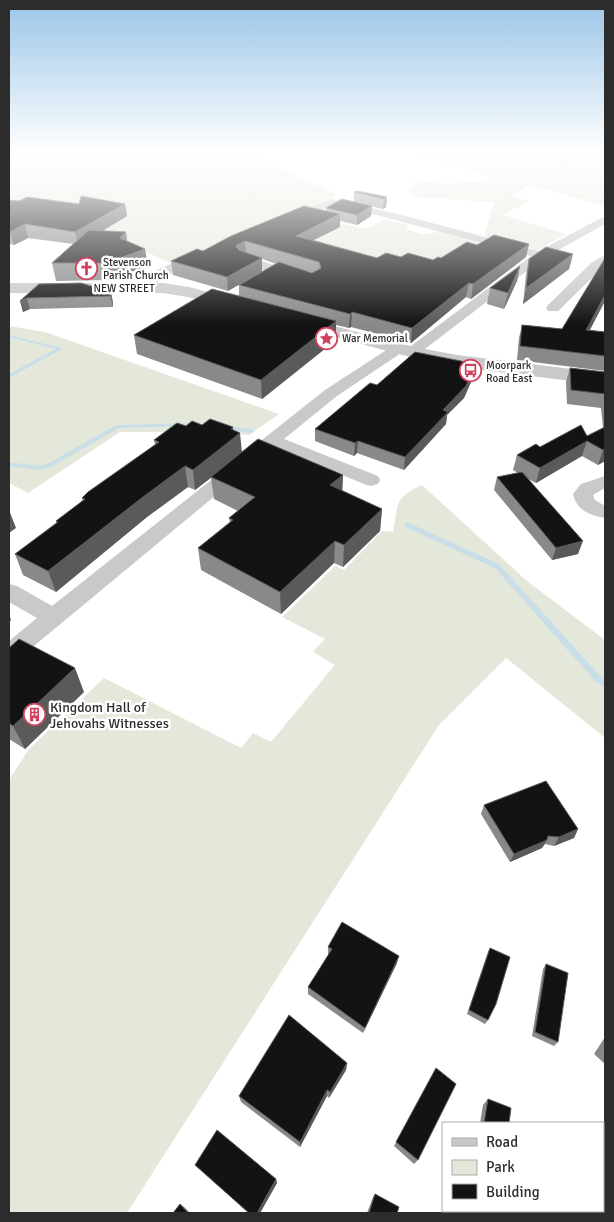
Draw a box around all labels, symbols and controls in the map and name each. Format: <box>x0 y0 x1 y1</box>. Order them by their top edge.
church icon: Stevenson Parish Church <box>75 256 99 280</box>
place label: Stevenson Parish Church <box>103 256 169 282</box>
street label: NEW STREET <box>93 282 155 295</box>
place icon: War Memorial <box>314 326 338 350</box>
place label: War Memorial <box>342 332 408 345</box>
bus stop icon: Moorpark Road East <box>458 359 482 383</box>
place label: Moorpark Road East <box>486 359 532 385</box>
place label: Kingdom Hall of Jehovahs Witnesses <box>50 699 169 732</box>
building icon: Kingdom Hall of Jehovahs Witnesses <box>22 703 46 727</box>
legend <box>442 1122 604 1212</box>
text: Road <box>486 1133 518 1151</box>
text: Park <box>486 1158 515 1176</box>
text: Building <box>486 1183 540 1201</box>

